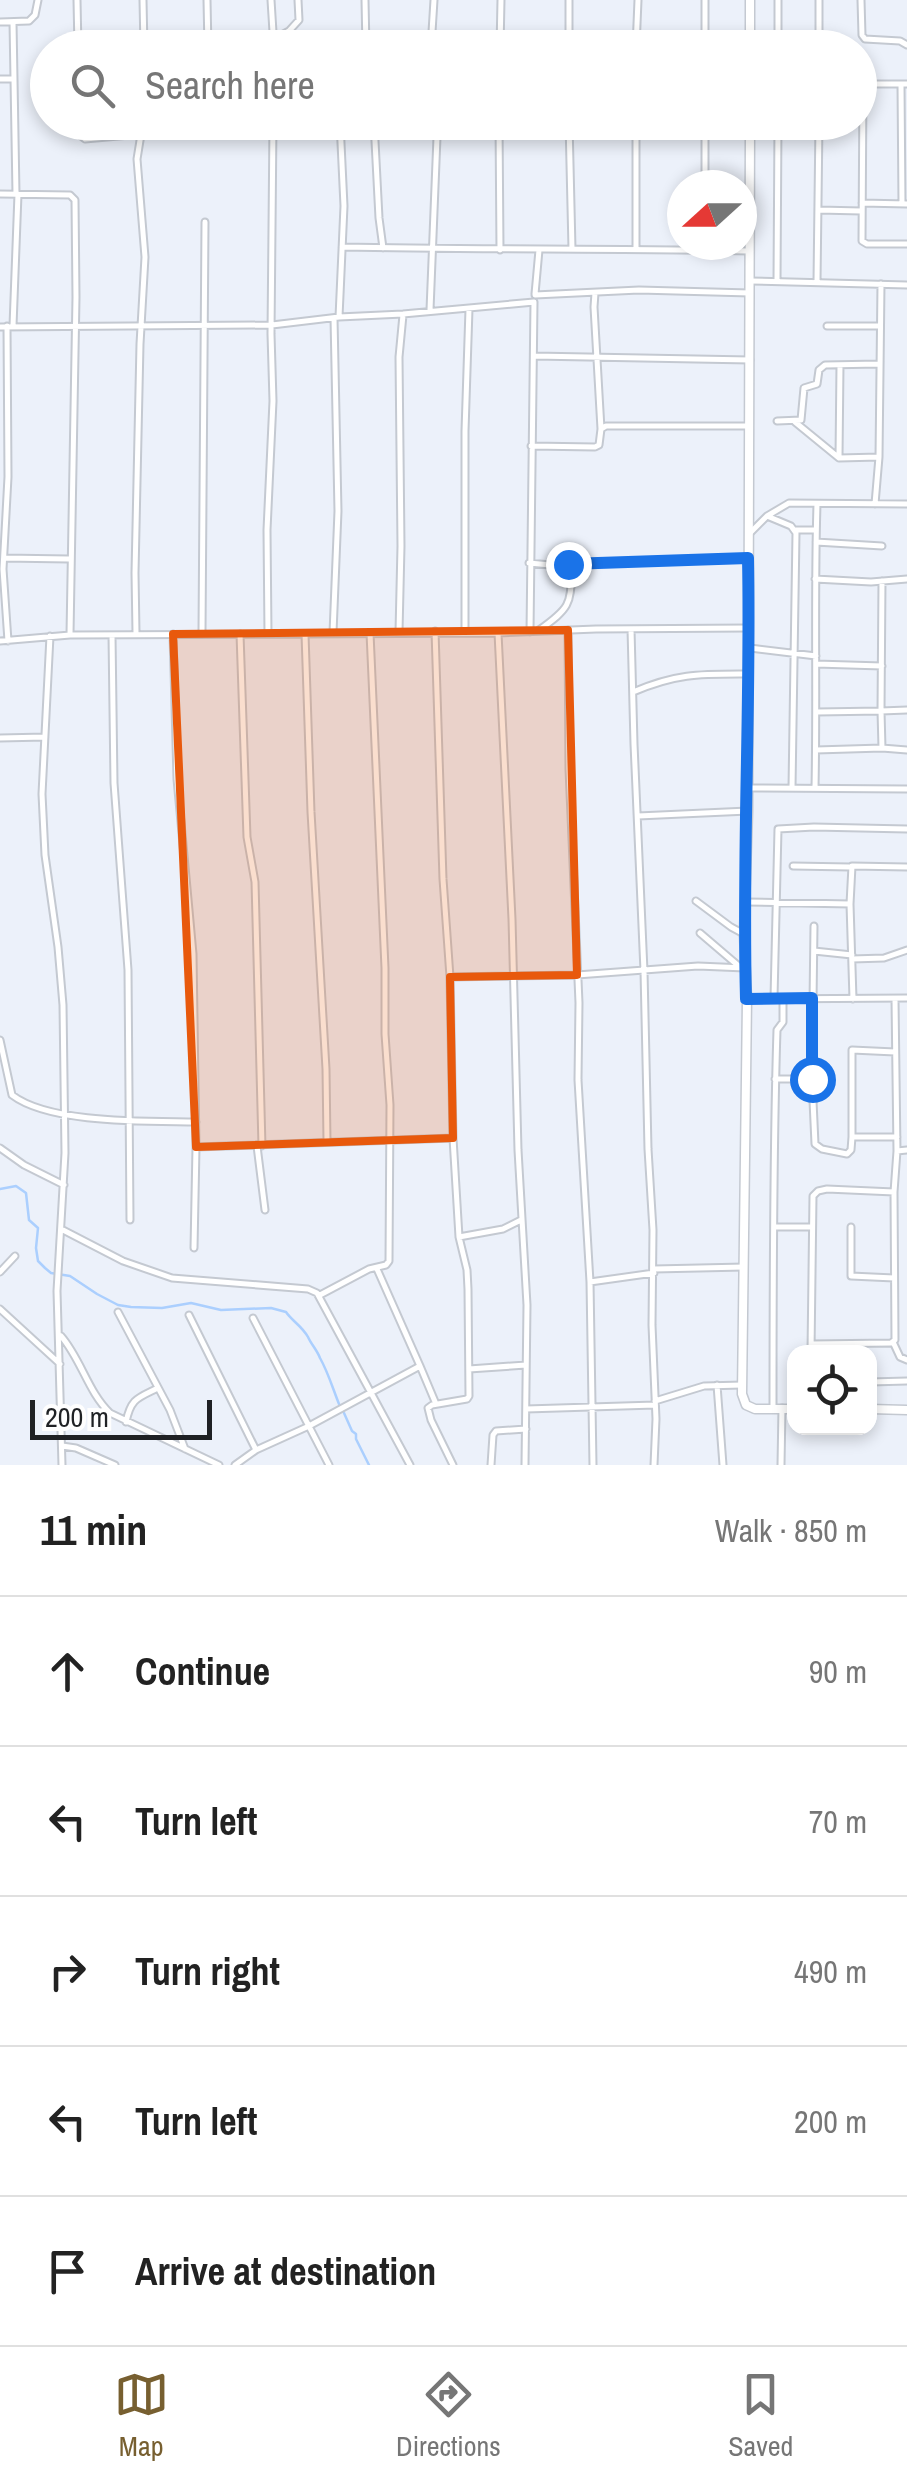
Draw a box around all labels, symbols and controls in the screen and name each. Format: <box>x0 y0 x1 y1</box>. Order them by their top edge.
search box <box>30 30 877 140</box>
icon: search <box>65 58 120 113</box>
text: Search here <box>145 60 315 111</box>
north arrow <box>667 170 757 260</box>
route end <box>546 542 592 588</box>
route start <box>790 1057 836 1103</box>
map controls <box>787 1345 877 1435</box>
button: locate <box>787 1345 877 1435</box>
scale bar <box>30 1395 212 1440</box>
text: 200 m <box>45 1398 109 1436</box>
text: 11 min <box>40 1502 147 1558</box>
text: Walk · 850 m <box>715 1509 867 1552</box>
icon: ahead <box>40 1644 95 1699</box>
text: Continue <box>135 1646 270 1697</box>
text: 90 m <box>809 1650 867 1693</box>
icon: left <box>40 1794 95 1849</box>
text: Turn left <box>135 1796 257 1847</box>
text: 70 m <box>809 1800 867 1843</box>
icon: right <box>40 1944 95 1999</box>
text: Turn right <box>135 1946 280 1997</box>
text: 490 m <box>794 1950 867 1993</box>
icon: left <box>40 2094 95 2149</box>
text: Turn left <box>135 2096 257 2147</box>
text: 200 m <box>794 2100 867 2143</box>
icon: arrive <box>40 2244 95 2299</box>
text: Arrive at destination <box>135 2246 436 2297</box>
tab: Map <box>114 2367 169 2465</box>
tab: Directions <box>396 2367 501 2465</box>
tab: Saved <box>728 2367 793 2465</box>

